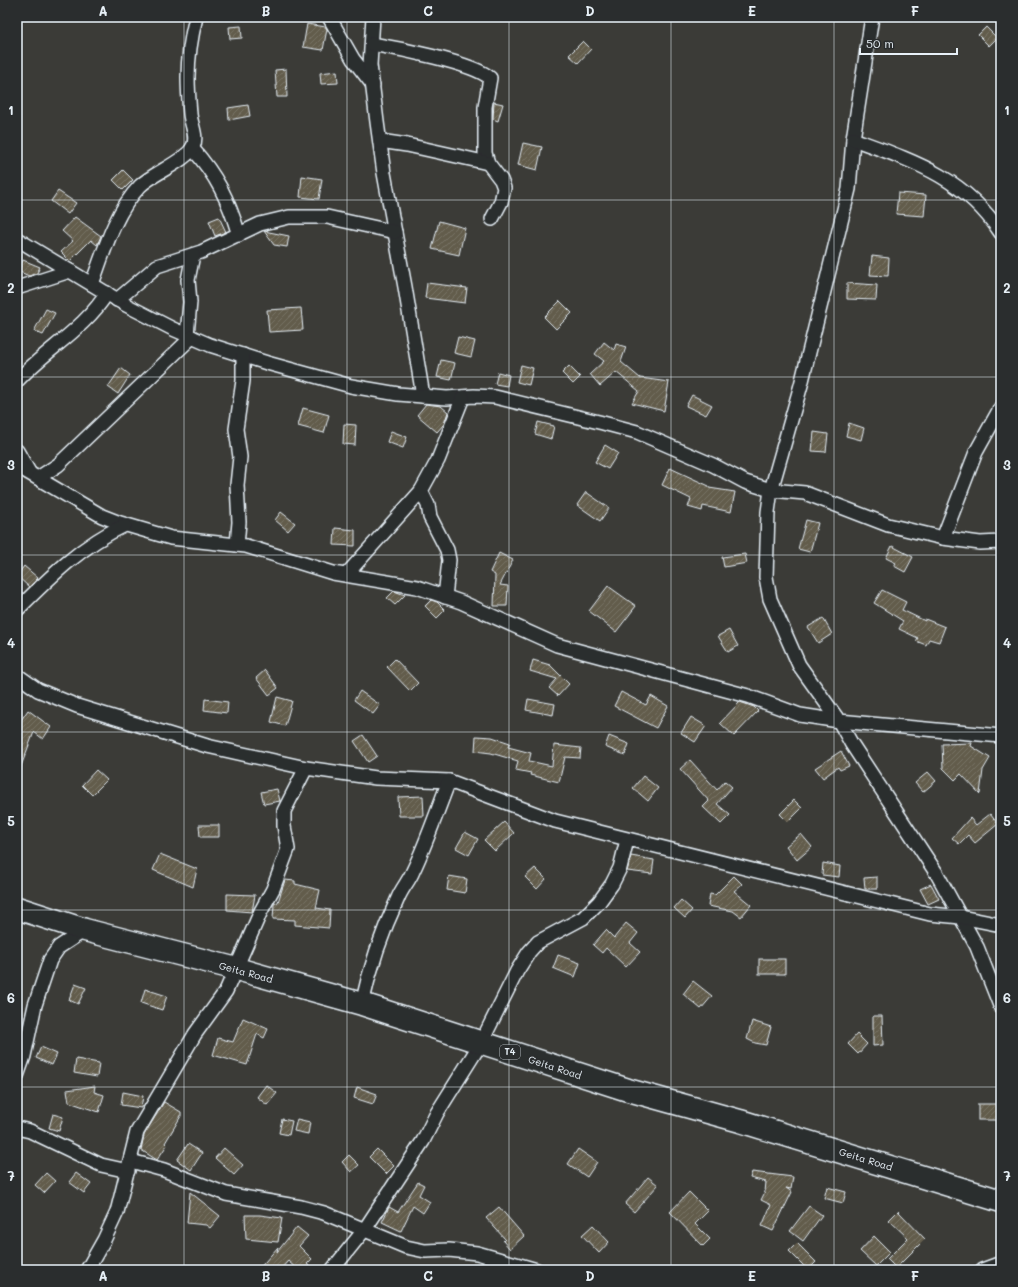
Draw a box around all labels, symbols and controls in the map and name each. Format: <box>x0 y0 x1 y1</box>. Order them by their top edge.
text: A <box>98 2 108 19</box>
text: B <box>262 2 271 19</box>
text: C <box>423 2 433 19</box>
text: D <box>585 2 595 19</box>
text: E <box>748 2 756 19</box>
text: F <box>911 2 919 19</box>
scale bar <box>860 30 957 56</box>
text: 50 m <box>866 35 894 51</box>
text: 1 <box>8 101 14 118</box>
text: 1 <box>1004 101 1010 118</box>
text: 2 <box>7 279 15 296</box>
text: 2 <box>1003 279 1011 296</box>
text: 3 <box>7 456 15 473</box>
text: 3 <box>1003 456 1011 473</box>
text: 4 <box>7 634 15 651</box>
text: 4 <box>1003 634 1011 651</box>
text: 5 <box>7 812 15 829</box>
text: 5 <box>1003 812 1011 829</box>
street label: Geita Road <box>217 958 275 986</box>
text: 6 <box>7 989 15 1006</box>
text: 6 <box>1003 989 1011 1006</box>
road number: T4 <box>500 1045 520 1059</box>
street label: Geita Road <box>526 1052 584 1082</box>
street label: Geita Road <box>837 1144 895 1174</box>
text: 7 <box>7 1167 15 1184</box>
text: 7 <box>1003 1167 1011 1184</box>
text: A <box>98 1267 108 1284</box>
text: B <box>262 1267 271 1284</box>
text: C <box>423 1267 433 1284</box>
text: D <box>585 1267 595 1284</box>
text: E <box>748 1267 756 1284</box>
text: F <box>911 1267 919 1284</box>

